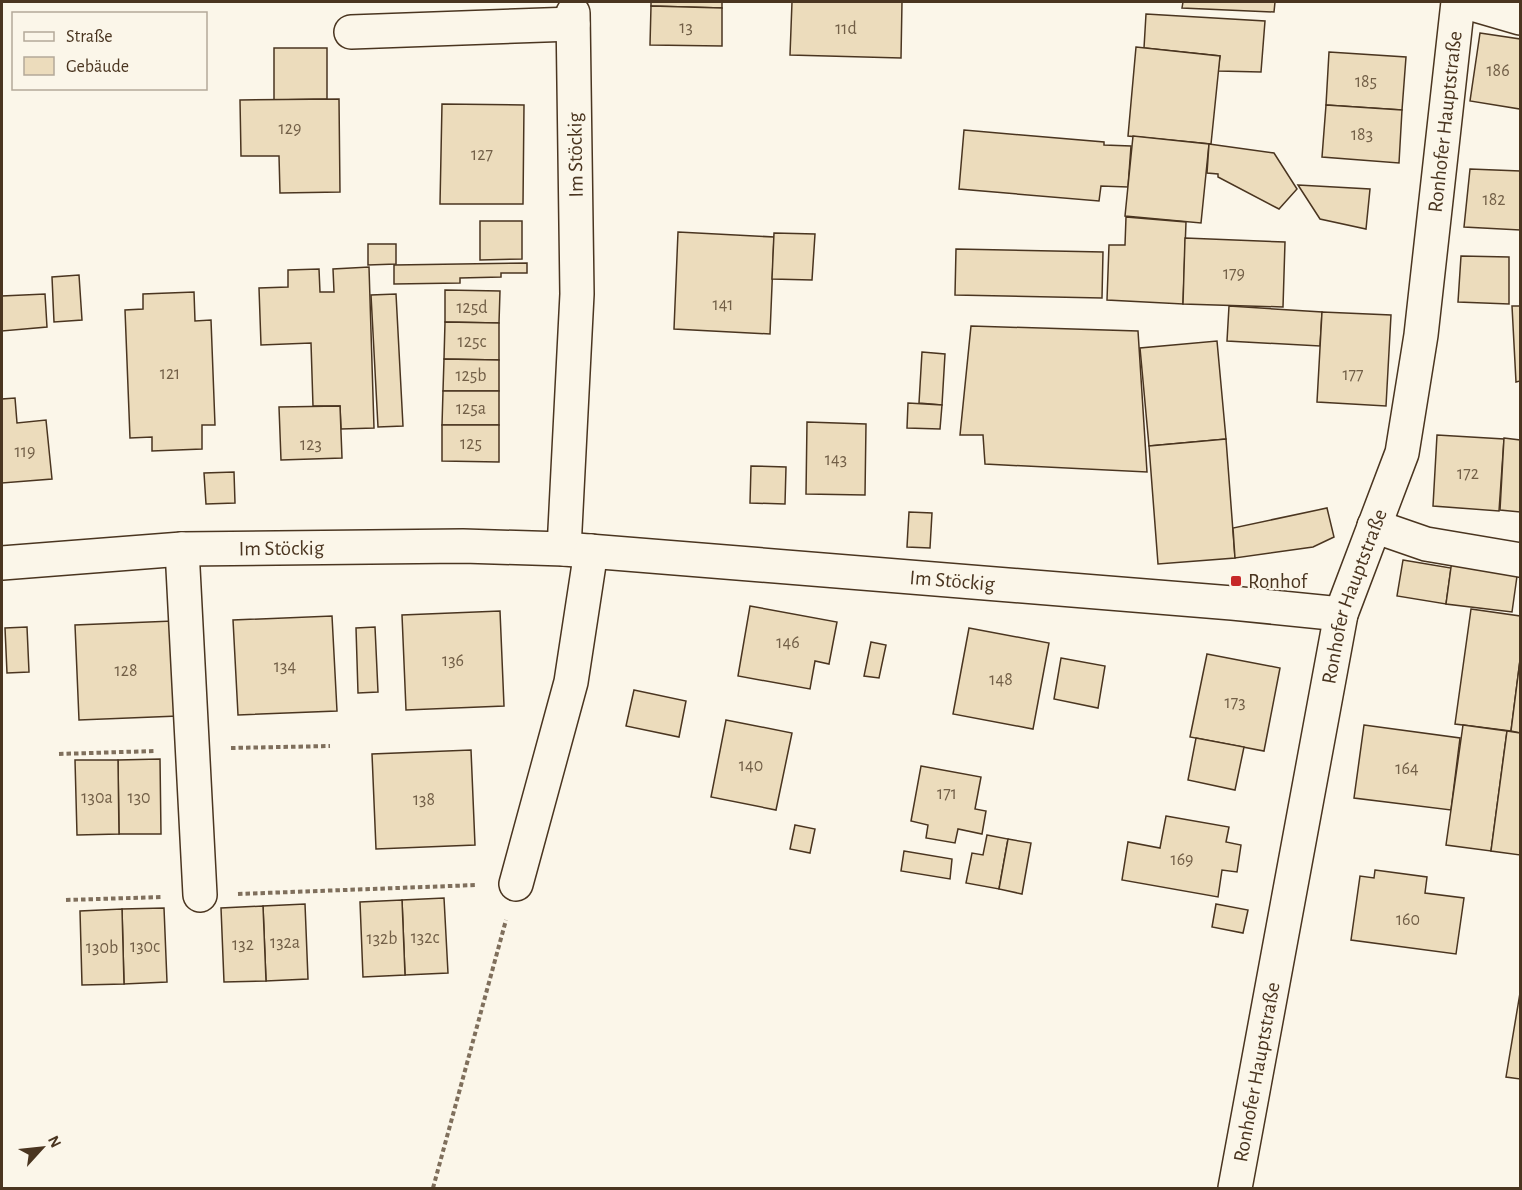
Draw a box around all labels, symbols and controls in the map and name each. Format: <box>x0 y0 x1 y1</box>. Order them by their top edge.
legend <box>12 12 207 90</box>
house number: 13 <box>679 19 693 37</box>
house number: 11d <box>835 20 857 38</box>
text: Straße <box>66 28 112 46</box>
street label: Ronhofer Hauptstraße <box>1425 30 1466 214</box>
text: Gebäude <box>66 58 129 76</box>
house number: 186 <box>1486 62 1510 80</box>
house number: 185 <box>1355 73 1377 91</box>
street label: Im Stöckig <box>564 111 587 198</box>
house number: 129 <box>279 120 301 138</box>
house number: 183 <box>1351 126 1373 144</box>
house number: 127 <box>471 146 493 164</box>
house number: 182 <box>1483 191 1505 209</box>
house number: 179 <box>1223 265 1245 283</box>
house number: 141 <box>712 296 734 314</box>
house number: 125d <box>456 299 488 317</box>
house number: 125c <box>458 333 486 351</box>
house number: 121 <box>160 365 180 383</box>
house number: 177 <box>1342 366 1364 384</box>
house number: 125b <box>455 367 487 385</box>
house number: 125a <box>456 400 486 418</box>
house number: 125 <box>460 435 482 453</box>
house number: 123 <box>300 436 322 454</box>
house number: 119 <box>15 443 35 461</box>
house number: 143 <box>825 451 847 469</box>
house number: 172 <box>1457 465 1479 483</box>
street label: Ronhofer Hauptstraße <box>1318 506 1391 686</box>
street label: Im Stöckig <box>239 537 325 559</box>
street label: Im Stöckig <box>909 567 996 595</box>
place label: Ronhof <box>1248 571 1309 592</box>
marker: Ronhof <box>1229 574 1243 588</box>
house number: 146 <box>776 634 800 652</box>
house number: 136 <box>442 652 464 670</box>
house number: 134 <box>274 658 296 676</box>
house number: 128 <box>115 662 137 680</box>
house number: 148 <box>989 671 1013 689</box>
house number: 173 <box>1224 694 1246 712</box>
house number: 140 <box>739 757 763 775</box>
house number: 164 <box>1395 760 1419 778</box>
house number: 171 <box>937 785 957 803</box>
house number: 130a <box>81 789 113 807</box>
house number: 130 <box>127 789 151 807</box>
house number: 138 <box>413 791 435 809</box>
house number: 169 <box>1170 851 1194 869</box>
house number: 160 <box>1396 911 1420 929</box>
house number: 132c <box>411 929 439 947</box>
house number: 132b <box>366 930 398 948</box>
house number: 132a <box>270 934 300 952</box>
house number: 132 <box>232 936 254 954</box>
house number: 130c <box>130 938 160 956</box>
house number: 130b <box>86 939 118 957</box>
street label: Ronhofer Hauptstraße <box>1230 980 1284 1164</box>
north arrow <box>12 1118 72 1178</box>
text: N <box>45 1133 64 1150</box>

